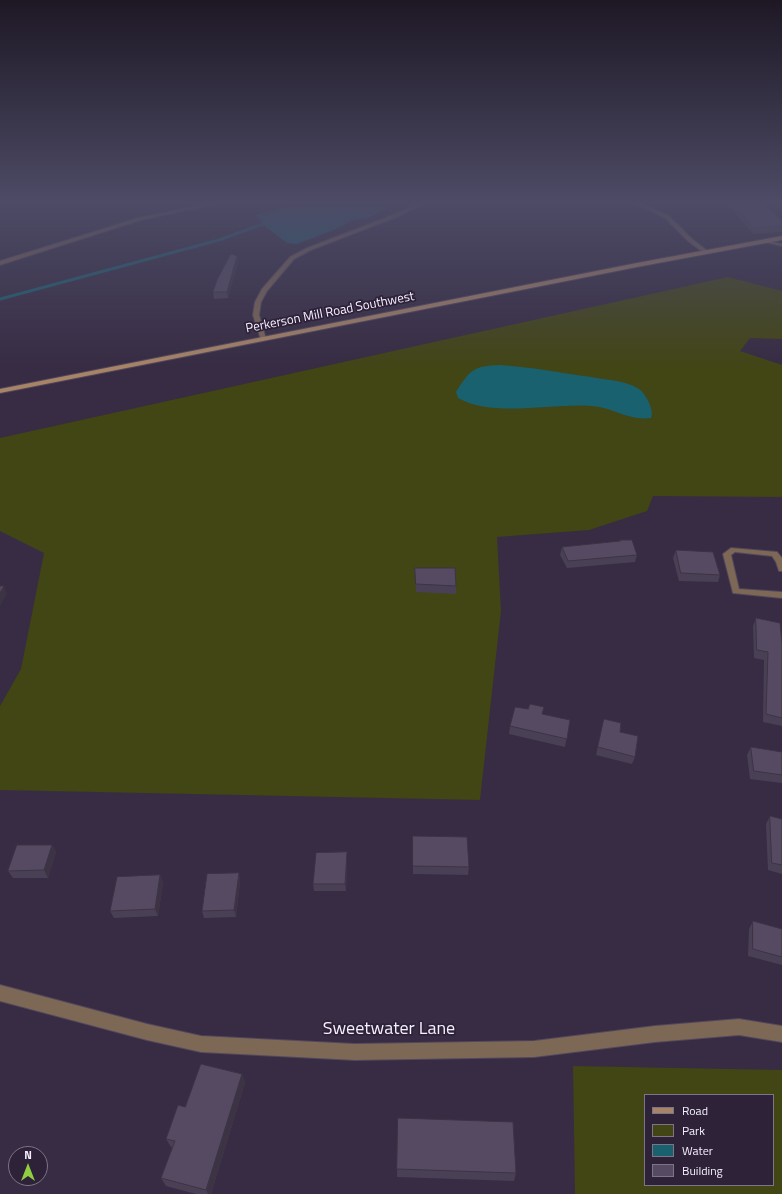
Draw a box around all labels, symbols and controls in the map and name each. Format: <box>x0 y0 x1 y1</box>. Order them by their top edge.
street label: Perkerson Mill Road Southwest <box>244 289 416 337</box>
street label: Sweetwater Lane <box>323 1019 455 1041</box>
legend <box>644 1094 774 1186</box>
text: Road <box>682 1101 708 1120</box>
text: Park <box>682 1121 705 1140</box>
text: Water <box>682 1141 713 1160</box>
north arrow <box>8 1146 48 1186</box>
text: N <box>24 1147 32 1163</box>
text: Building <box>682 1161 723 1180</box>

